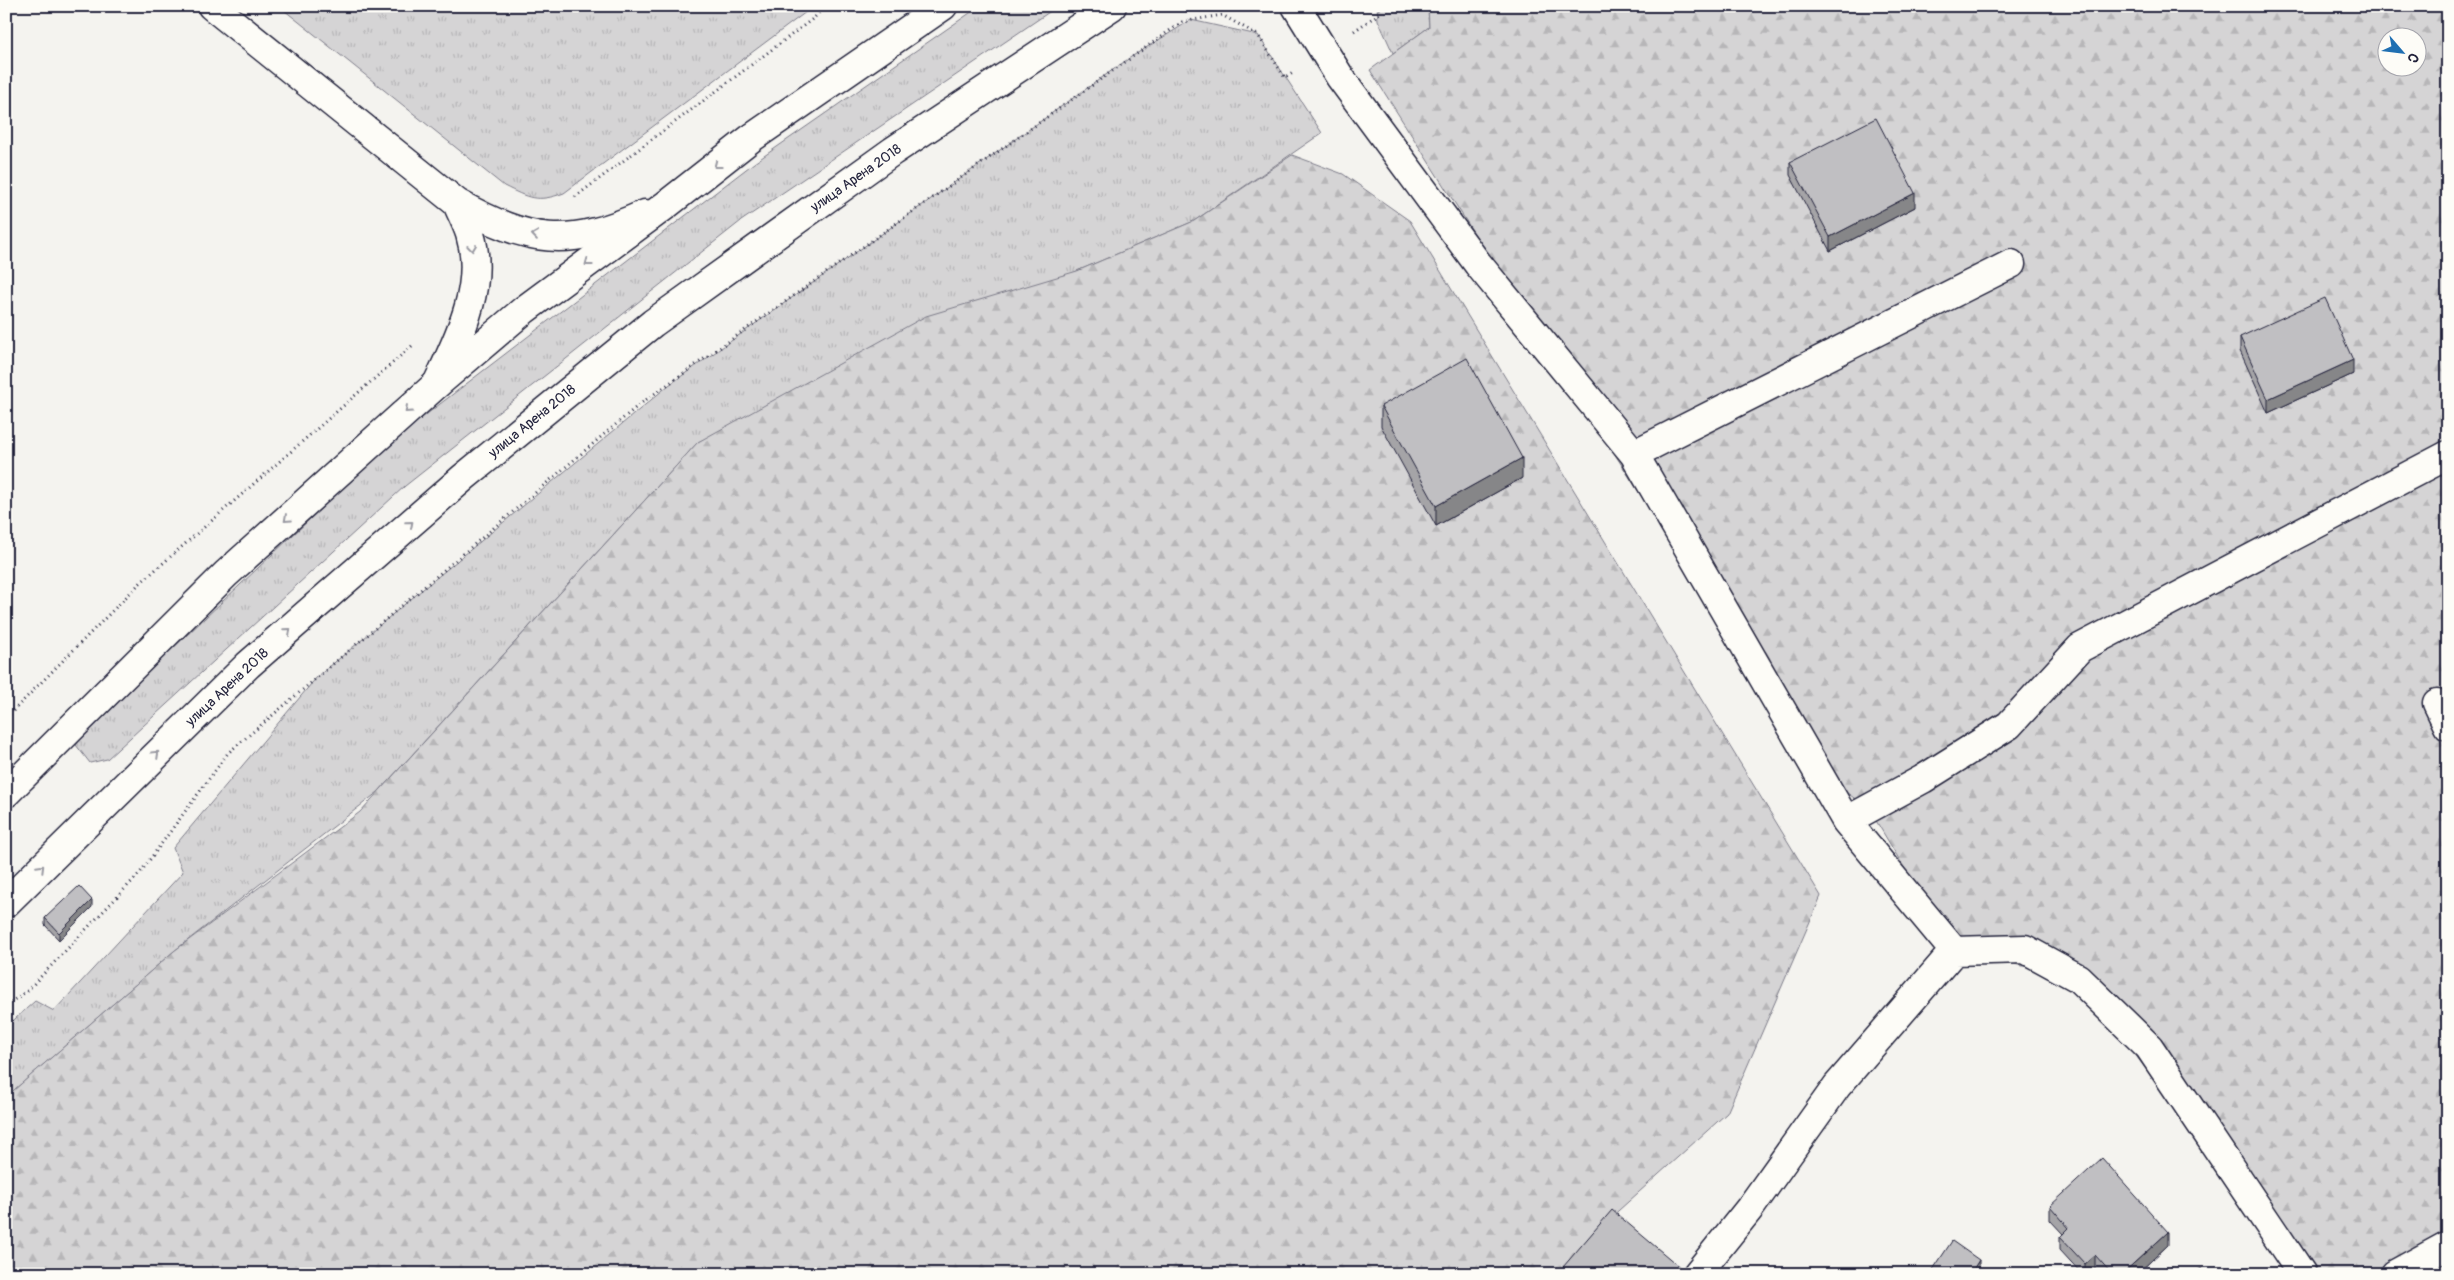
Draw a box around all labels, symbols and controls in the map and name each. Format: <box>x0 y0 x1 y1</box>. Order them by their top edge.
north arrow <box>2376 28 2426 78</box>
text: С <box>2403 50 2423 66</box>
street label: улица Арена 2018 <box>807 140 905 216</box>
one-way arrow <box>714 159 723 167</box>
one-way arrow <box>531 230 539 241</box>
one-way arrow <box>466 245 477 253</box>
one-way arrow <box>584 257 594 266</box>
street label: улица Арена 2018 <box>484 381 579 462</box>
one-way arrow <box>405 405 414 414</box>
one-way arrow <box>284 513 293 522</box>
one-way arrow <box>404 521 413 530</box>
one-way arrow <box>282 628 291 637</box>
street label: улица Арена 2018 <box>181 644 272 730</box>
one-way arrow <box>151 751 160 760</box>
one-way arrow <box>35 865 44 874</box>

